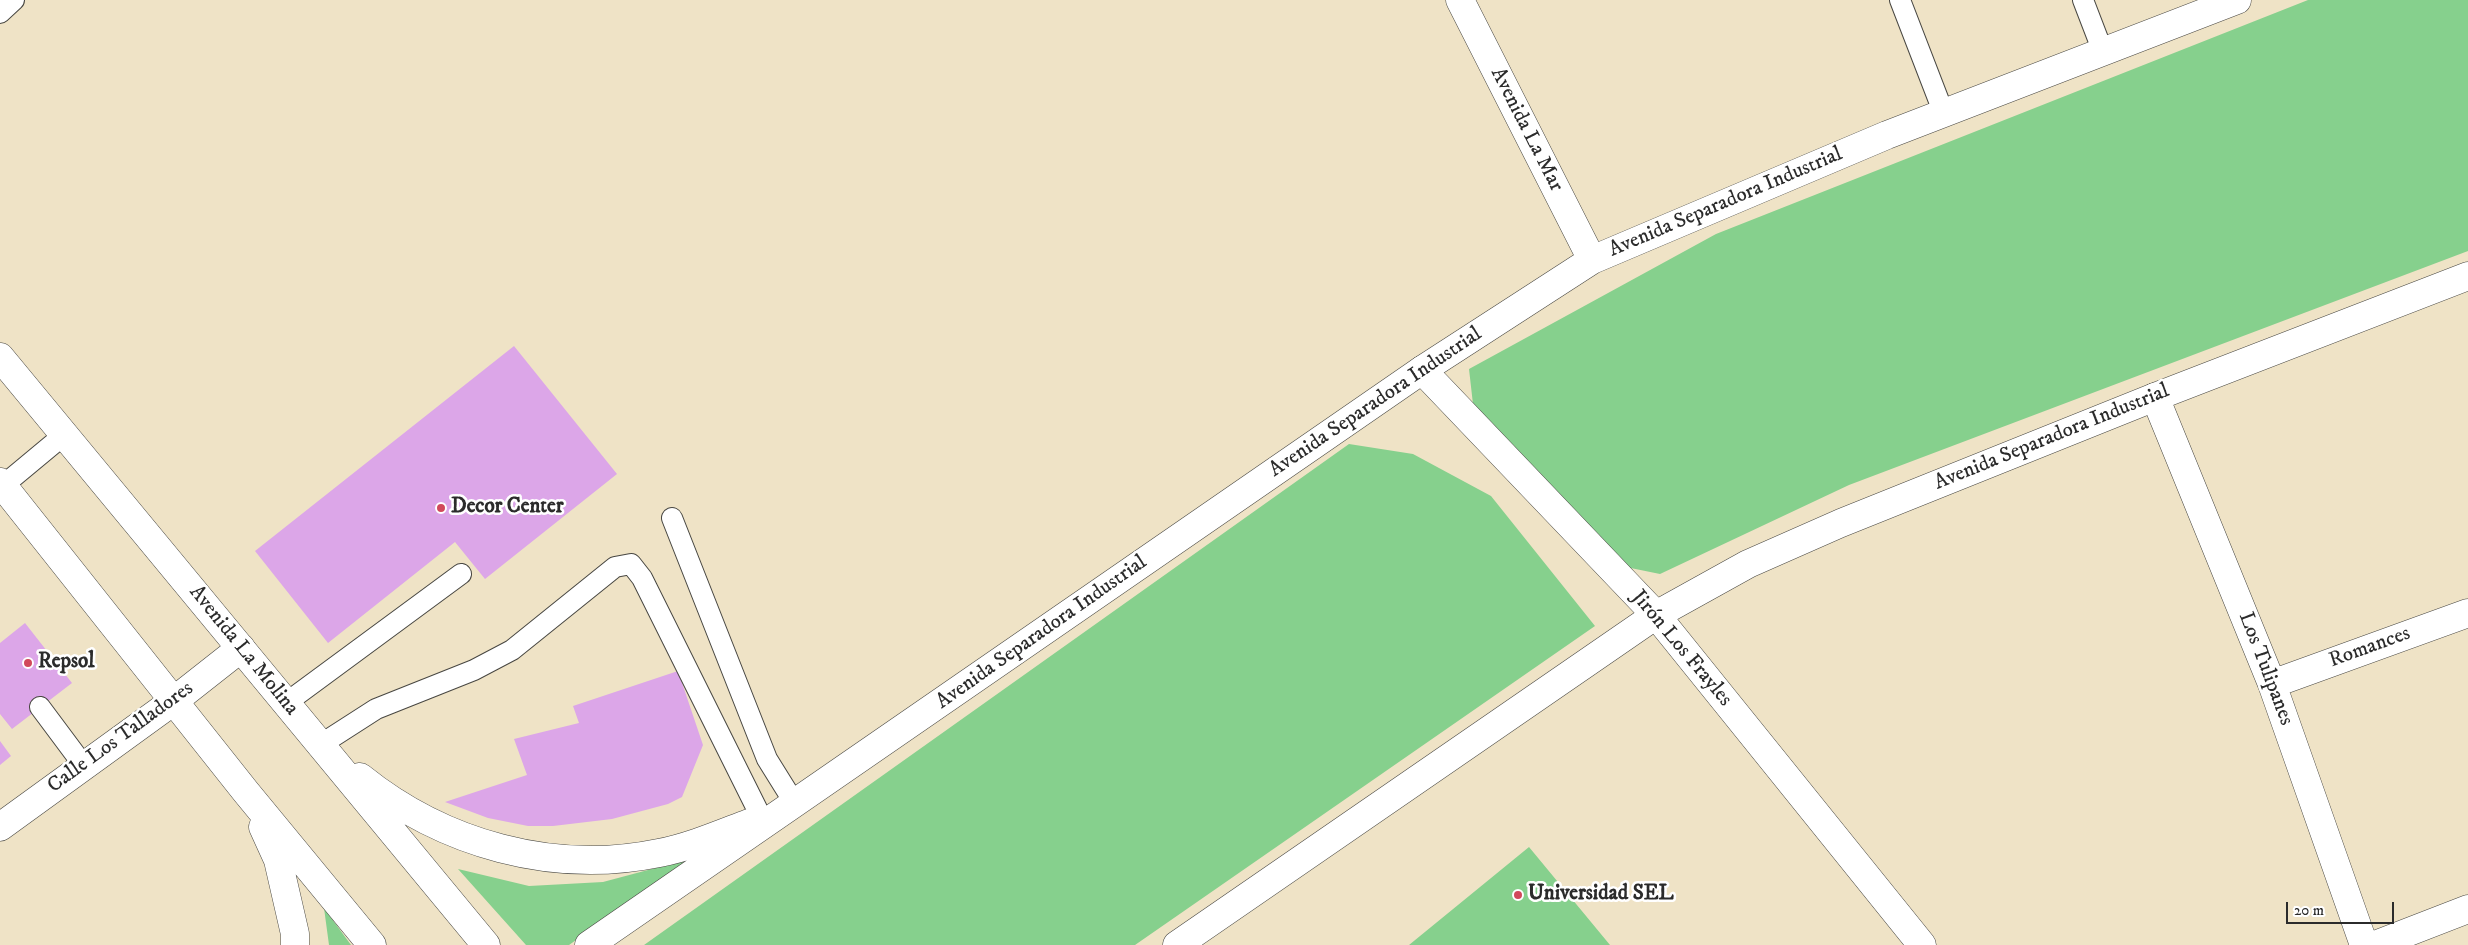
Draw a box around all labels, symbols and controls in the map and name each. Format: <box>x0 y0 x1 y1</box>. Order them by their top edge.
street label: Avenida La Mar <box>1484 64 1568 196</box>
street label: Avenida Separadora Industrial <box>1605 142 1847 264</box>
street label: Avenida Separadora Industrial <box>1265 322 1487 484</box>
street label: Avenida Separadora Industrial <box>1931 379 2173 497</box>
place label: Decor Center <box>451 495 564 521</box>
marker: Decor Center <box>435 502 447 514</box>
street label: Avenida Separadora Industrial <box>932 551 1152 715</box>
street label: Avenida La Molina <box>183 581 303 721</box>
street label: Jirón Los Frayles <box>1625 586 1737 712</box>
street label: Los Tulipanes <box>2232 609 2298 729</box>
street label: Romances <box>2326 622 2414 674</box>
place label: Repsol <box>38 650 95 676</box>
marker: Repsol <box>22 657 34 669</box>
street label: Calle Los Talladores <box>43 677 199 799</box>
place label: Universidad SEL <box>1528 882 1674 908</box>
marker: Universidad SEL <box>1512 889 1524 901</box>
scale bar <box>2288 892 2396 924</box>
text: 20 m <box>2294 901 2324 920</box>

